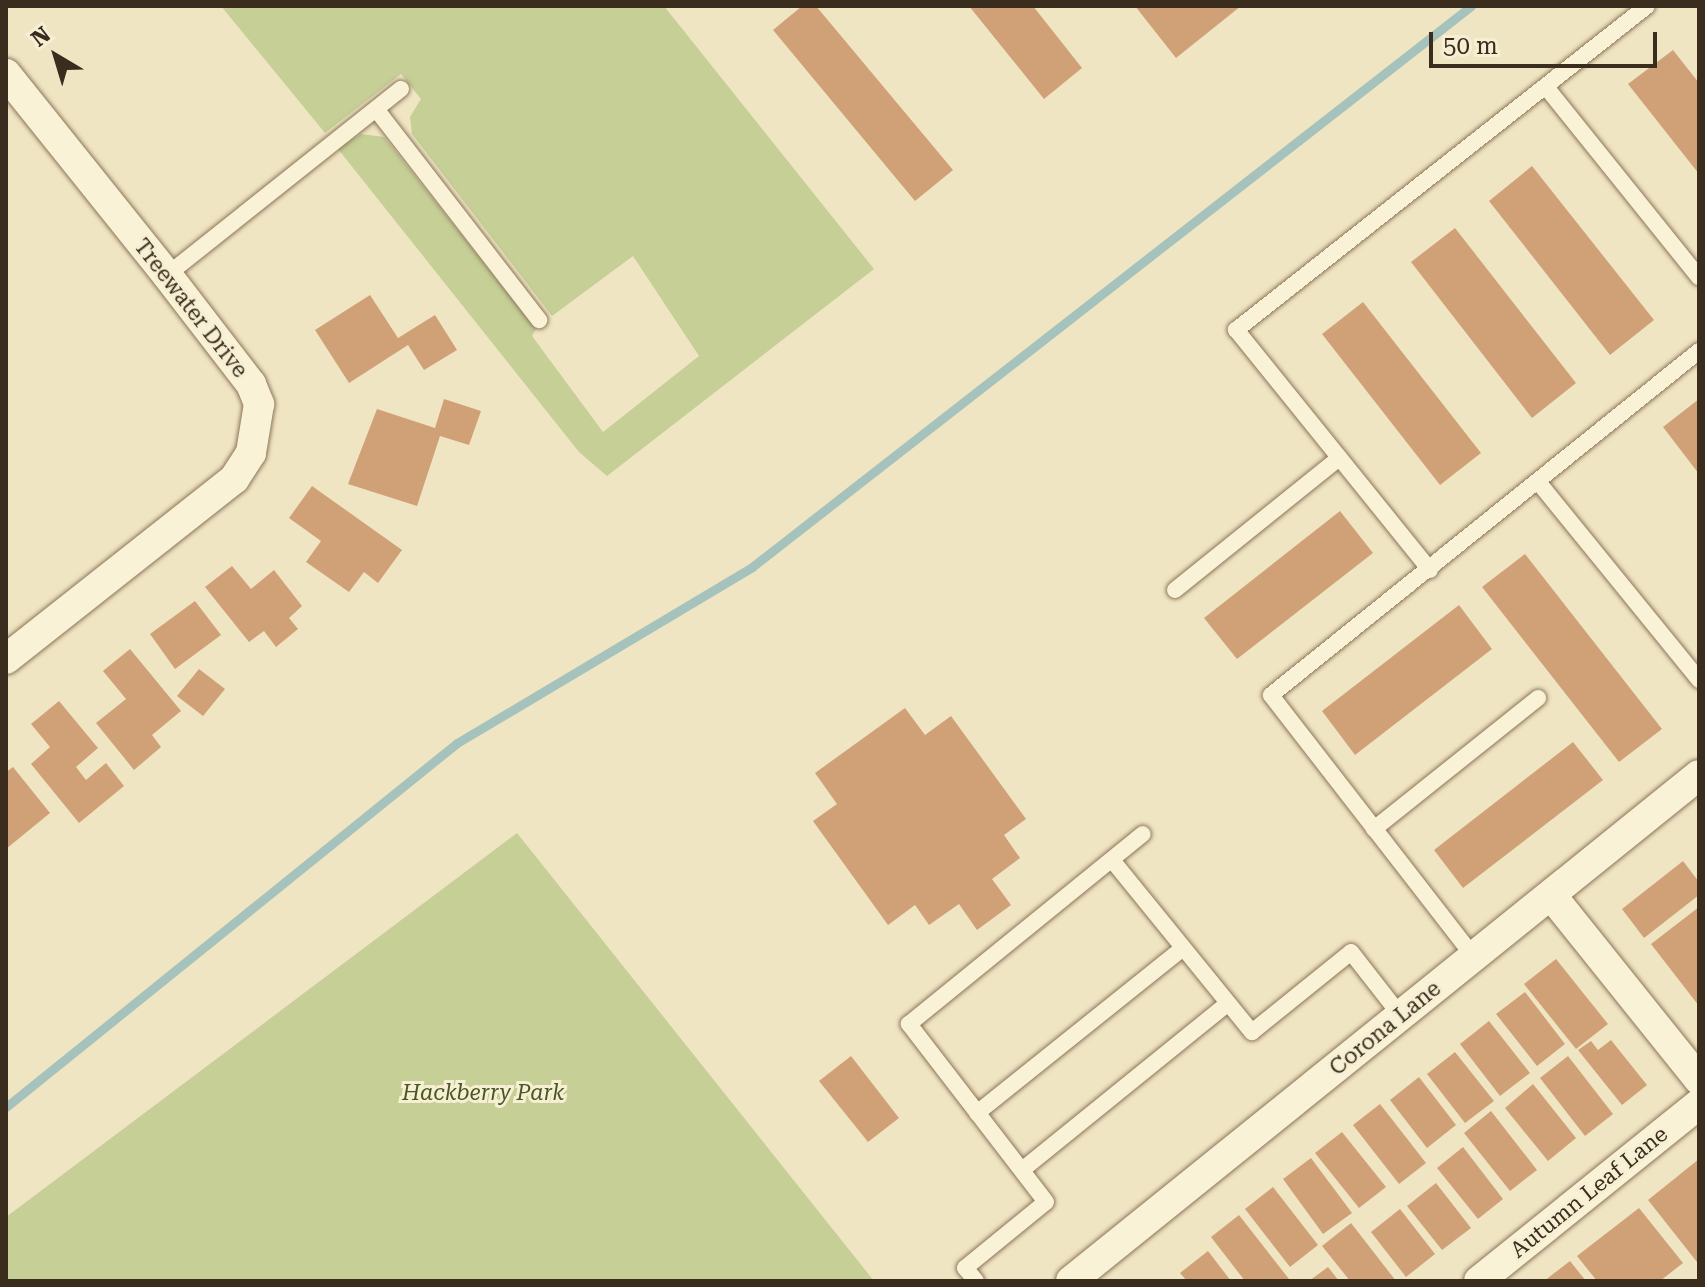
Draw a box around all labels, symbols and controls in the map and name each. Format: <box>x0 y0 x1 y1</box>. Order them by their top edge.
north arrow <box>16 16 96 96</box>
scale bar <box>1433 16 1661 66</box>
text: N <box>27 22 55 52</box>
text: 50 m <box>1443 32 1498 60</box>
street label: Treewater Drive <box>129 233 253 383</box>
street label: Corona Lane <box>1324 975 1446 1081</box>
park label: Hackberry Park <box>402 1080 564 1106</box>
street label: Autumn Leaf Lane <box>1505 1121 1673 1263</box>

